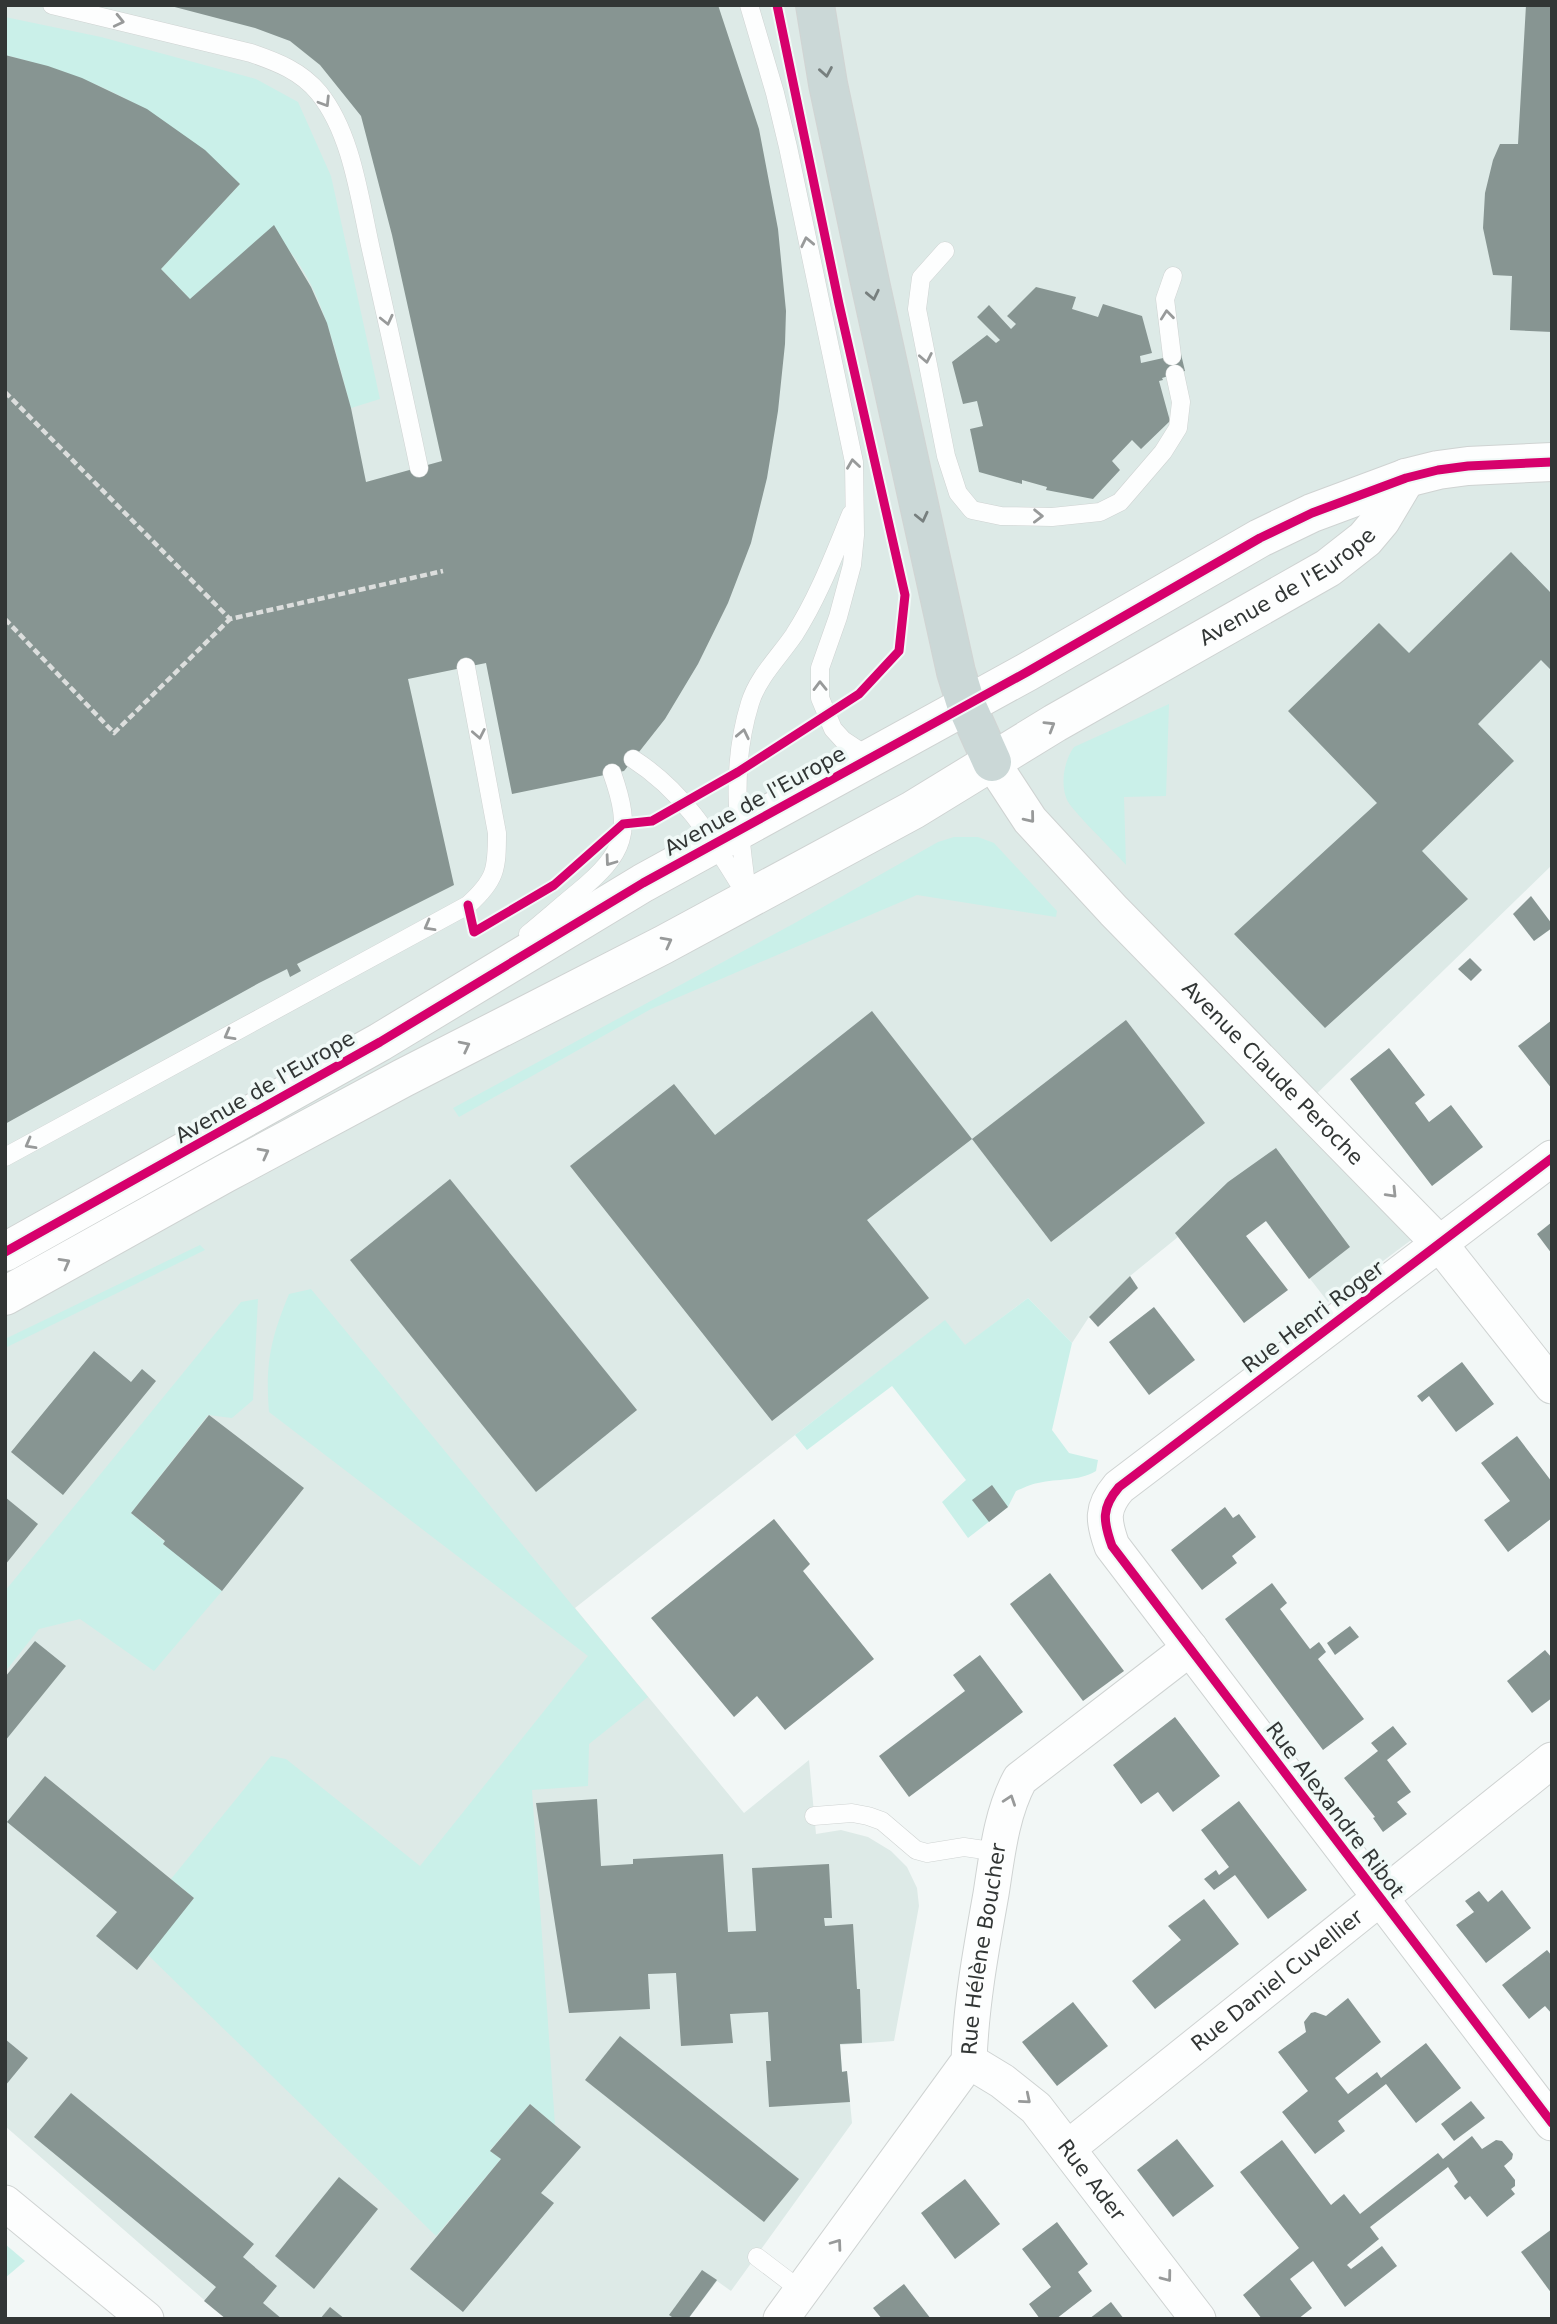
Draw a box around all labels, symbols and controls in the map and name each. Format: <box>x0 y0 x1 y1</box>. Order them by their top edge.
one-way arrow <box>113 12 125 27</box>
one-way arrow <box>818 66 833 78</box>
one-way arrow <box>316 95 329 108</box>
one-way arrow <box>801 236 816 248</box>
one-way arrow <box>865 289 880 301</box>
one-way arrow <box>1159 310 1174 321</box>
one-way arrow <box>379 314 393 326</box>
one-way arrow <box>918 352 933 364</box>
one-way arrow <box>846 458 861 470</box>
one-way arrow <box>1033 509 1044 524</box>
one-way arrow <box>914 511 929 523</box>
street label: Avenue de l'Europe <box>1195 523 1381 651</box>
one-way arrow <box>812 681 827 692</box>
one-way arrow <box>1042 721 1055 734</box>
one-way arrow <box>470 728 485 740</box>
one-way arrow <box>735 728 750 740</box>
street label: Avenue de l'Europe <box>660 741 850 861</box>
one-way arrow <box>1021 811 1034 823</box>
one-way arrow <box>606 853 618 866</box>
one-way arrow <box>424 918 436 931</box>
one-way arrow <box>660 937 673 951</box>
street label: Avenue Claude Peroche <box>1177 976 1368 1170</box>
street label: Avenue de l'Europe <box>171 1026 359 1148</box>
one-way arrow <box>224 1027 237 1040</box>
one-way arrow <box>458 1041 470 1055</box>
one-way arrow <box>24 1136 37 1149</box>
one-way arrow <box>257 1148 269 1161</box>
one-way arrow <box>1383 1185 1396 1198</box>
street label: Rue Henri Roger <box>1237 1256 1389 1378</box>
one-way arrow <box>58 1258 70 1271</box>
street label: Rue Alexandre Ribot <box>1261 1717 1409 1903</box>
one-way arrow <box>1002 1795 1017 1807</box>
street label: Rue Hélène Boucher <box>957 1841 1011 2056</box>
street label: Rue Daniel Cuvellier <box>1187 1904 1368 2056</box>
one-way arrow <box>1017 2091 1030 2103</box>
street label: Rue Ader <box>1053 2135 1130 2226</box>
one-way arrow <box>829 2239 841 2252</box>
one-way arrow <box>1158 2270 1171 2282</box>

